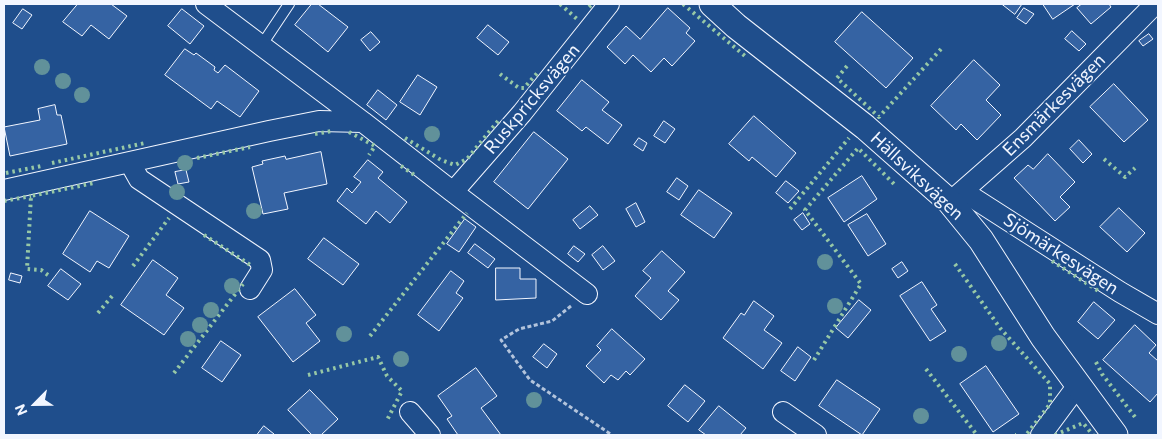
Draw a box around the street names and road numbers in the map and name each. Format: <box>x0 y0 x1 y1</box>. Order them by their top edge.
street label: Ruskpricksvägen <box>480 40 584 158</box>
street label: Ensmärkesvägen <box>998 49 1110 161</box>
street label: Hällsviksvägen <box>866 127 968 225</box>
street label: Sjömärkesvägen <box>999 209 1123 299</box>

